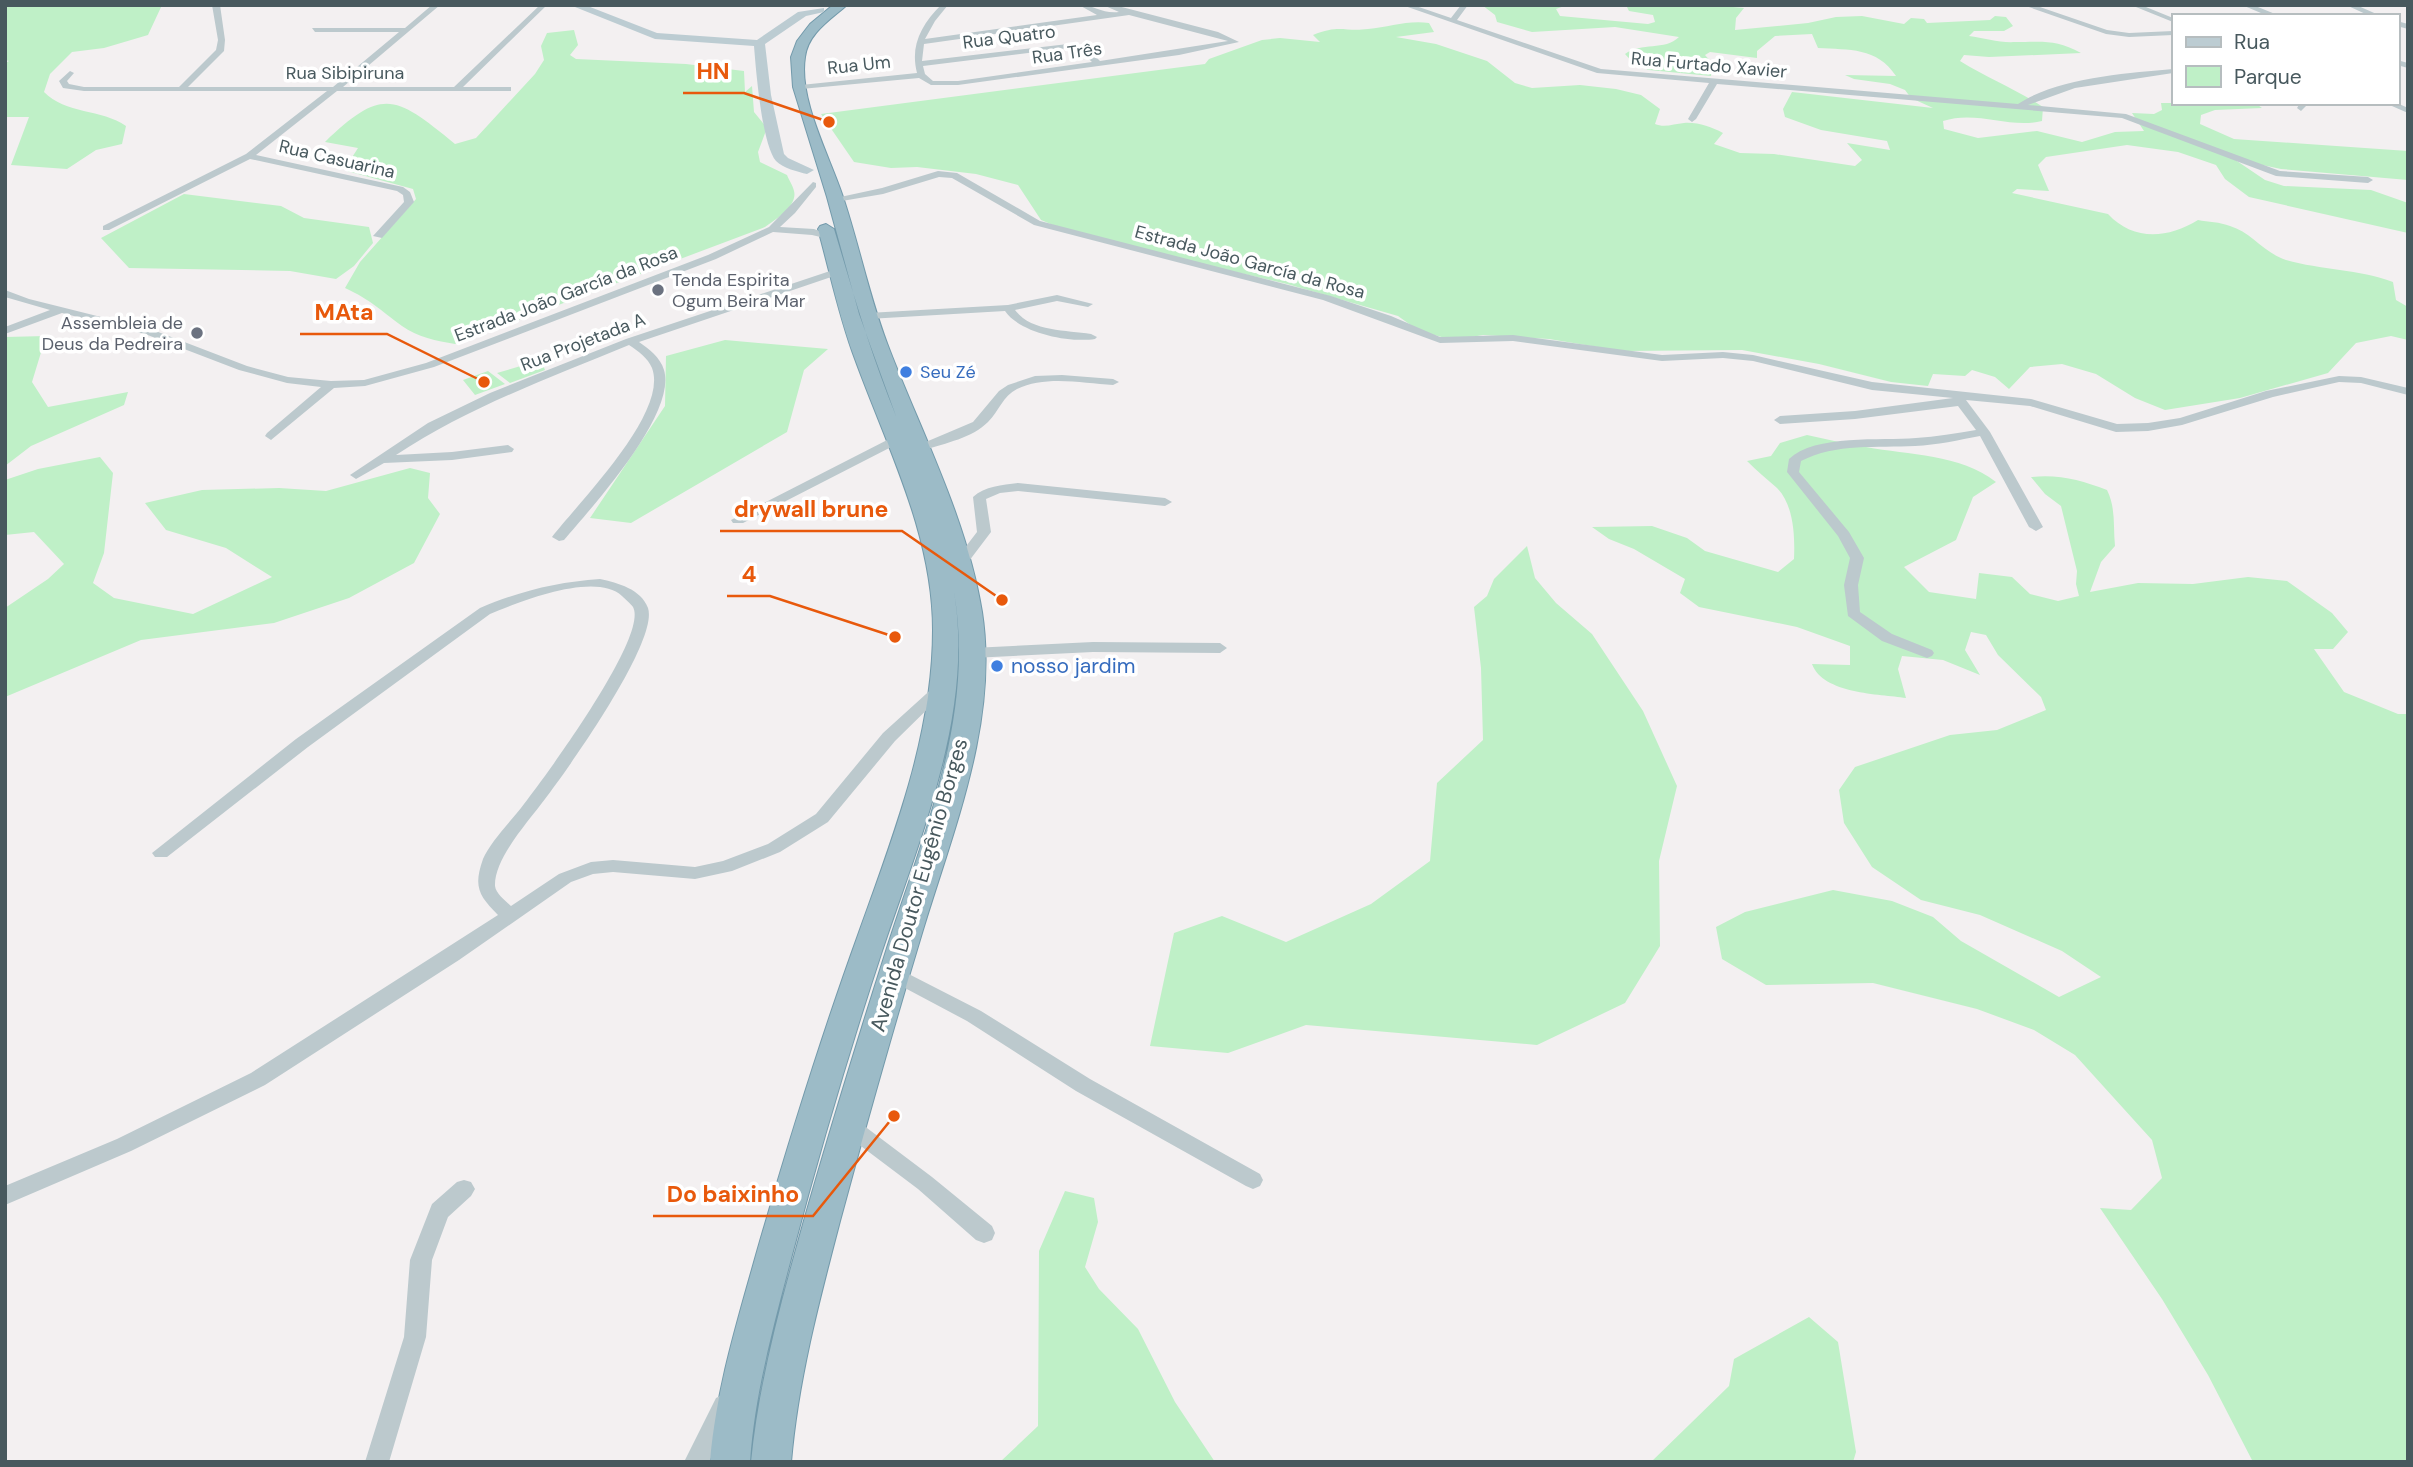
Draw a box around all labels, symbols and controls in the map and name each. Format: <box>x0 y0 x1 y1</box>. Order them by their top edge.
legend <box>2172 14 2399 105</box>
street label: Rua Quatro <box>961 19 1057 55</box>
text: Rua <box>2234 28 2270 56</box>
street label: Rua Três <box>1031 36 1103 70</box>
street label: Rua Furtado Xavier <box>1630 46 1788 84</box>
callout: HN <box>683 49 744 93</box>
street label: Rua Um <box>826 50 892 80</box>
text: HN <box>696 56 730 86</box>
street label: Rua Sibipiruna <box>286 61 404 85</box>
text: Parque <box>2234 63 2302 91</box>
street label: Rua Casuarina <box>277 134 397 184</box>
street label: Estrada João García da Rosa <box>1132 220 1368 304</box>
street label: Estrada João García da Rosa <box>451 240 681 348</box>
place label: Tenda Espirita Ogum Beira Mar <box>672 268 806 313</box>
marker: Tenda Espirita Ogum Beira Mar <box>650 282 666 298</box>
callout: MAta <box>300 290 387 334</box>
text: MAta <box>315 297 373 327</box>
street label: Rua Projetada A <box>517 307 649 377</box>
place label: Assembleia de Deus da Pedreira <box>42 311 183 356</box>
marker: Assembleia de Deus da Pedreira <box>189 325 205 341</box>
place label: Seu Zé <box>920 360 976 384</box>
marker: Seu Zé <box>898 364 914 380</box>
callout: drywall brune <box>720 487 902 531</box>
text: drywall brune <box>734 494 888 524</box>
callout: 4 <box>727 552 770 596</box>
text: 4 <box>742 559 757 589</box>
place label: nosso jardim <box>1011 652 1135 680</box>
marker: nosso jardim <box>989 658 1005 674</box>
street label: Avenida Doutor Eugênio Borges <box>864 735 974 1035</box>
callout: Do baixinho <box>653 1172 813 1216</box>
text: Do baixinho <box>667 1179 799 1209</box>

